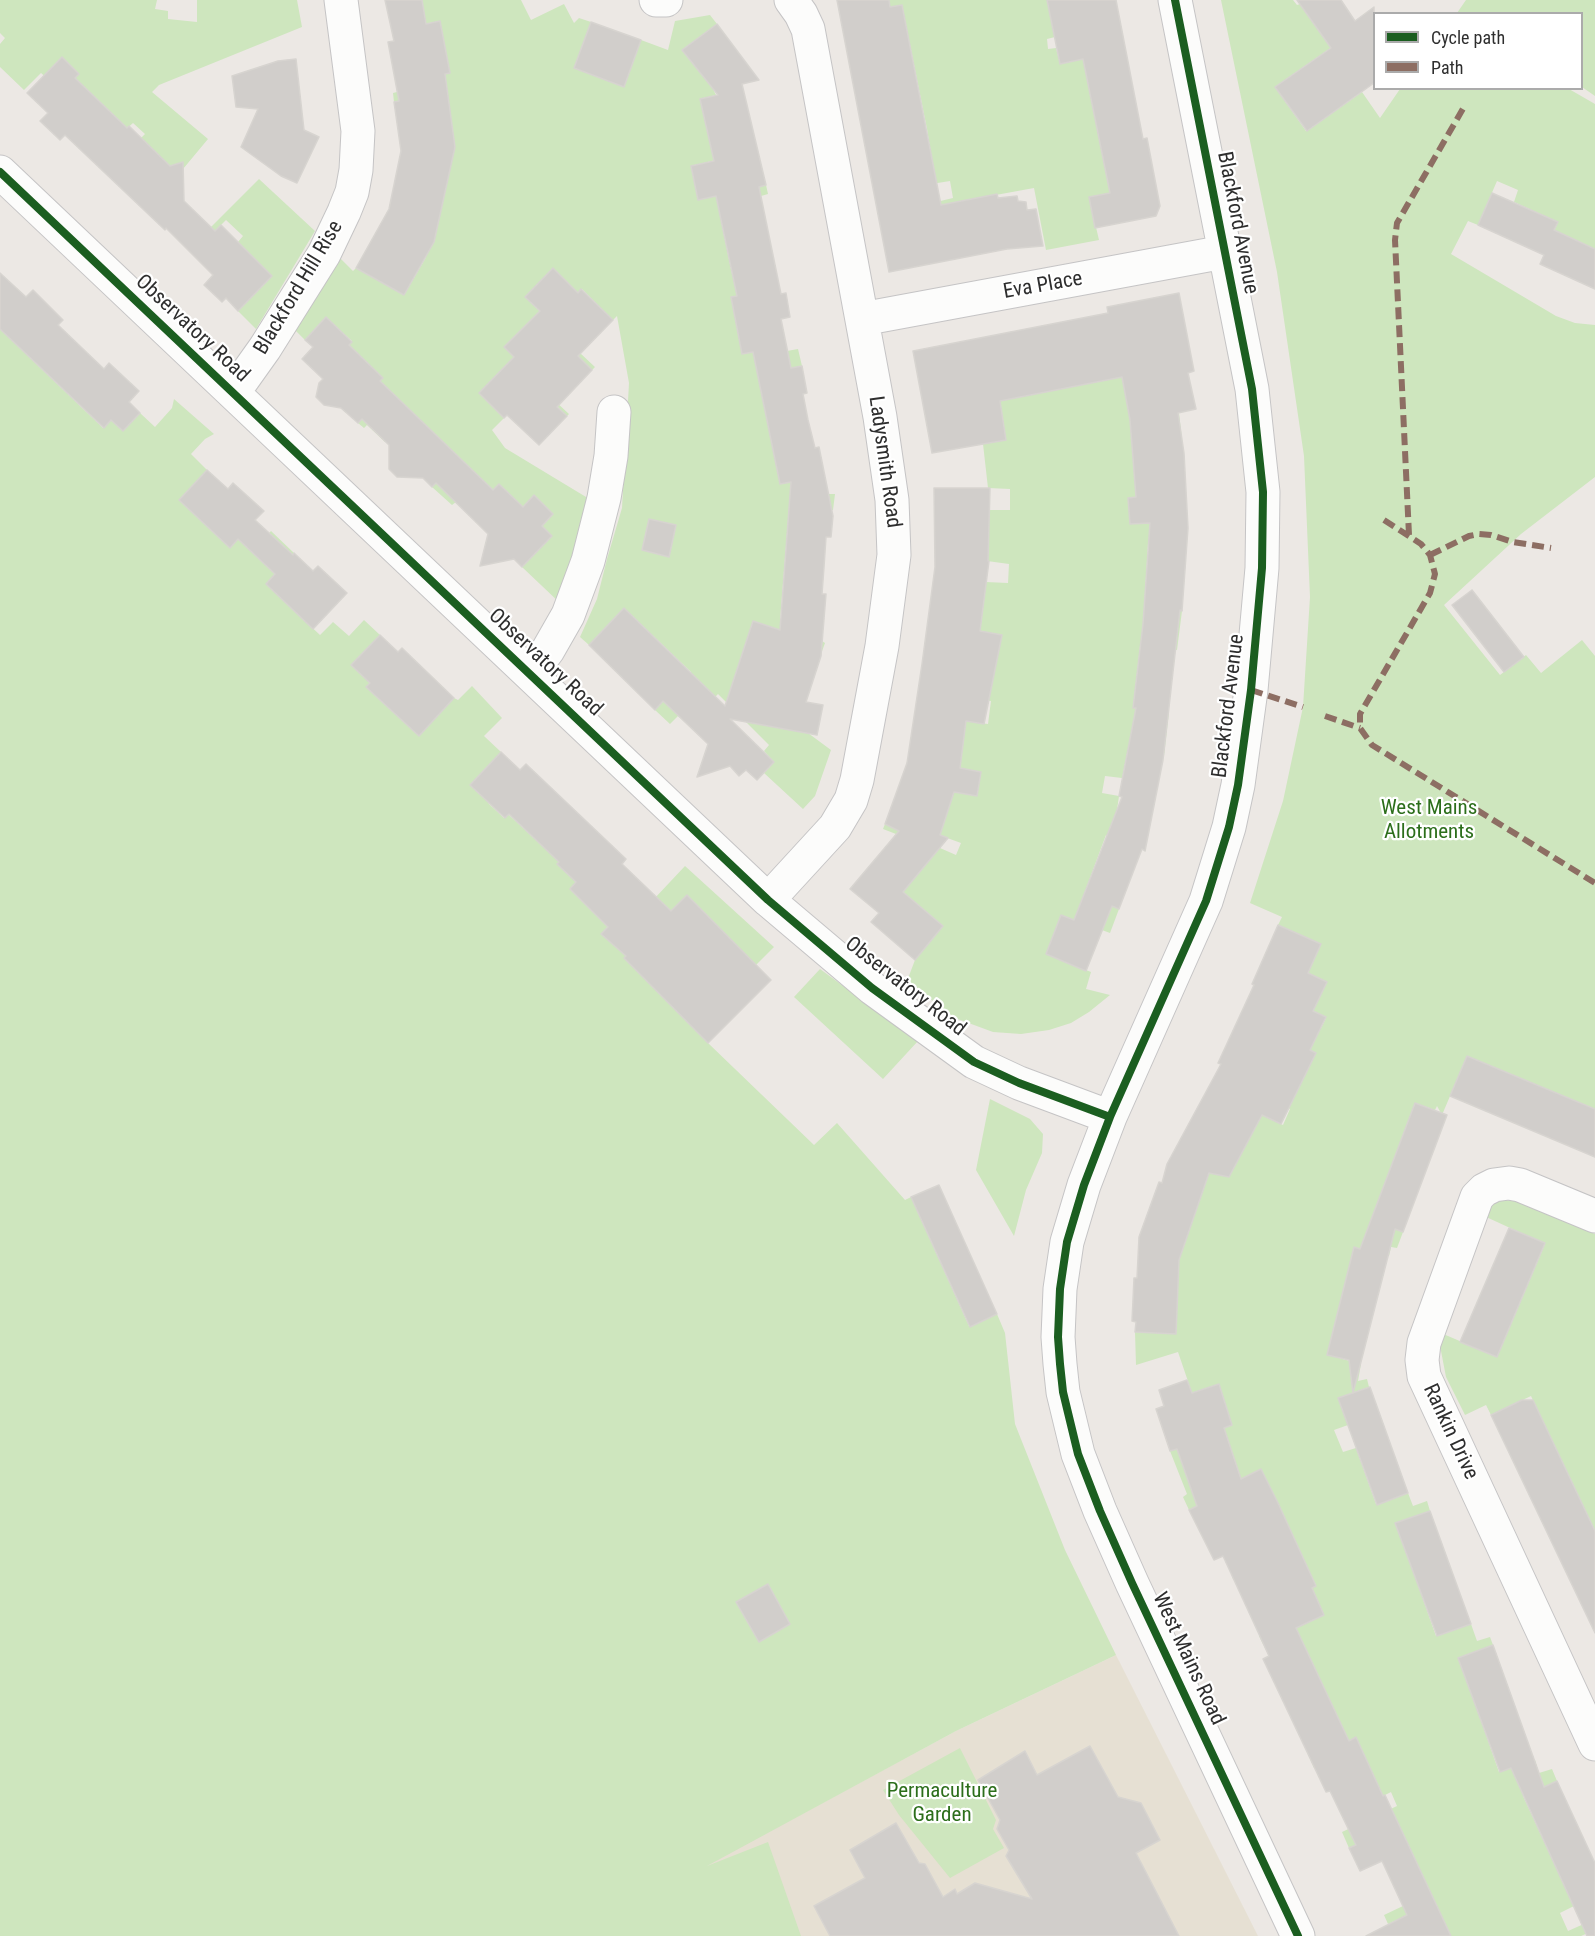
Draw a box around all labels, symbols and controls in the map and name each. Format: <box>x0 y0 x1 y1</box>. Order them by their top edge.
legend <box>1373 12 1583 90</box>
text: Cycle path <box>1431 27 1505 48</box>
text: Path <box>1431 57 1464 78</box>
street label: Blackford Avenue <box>1211 150 1263 296</box>
street label: Blackford Hill Rise <box>249 216 349 360</box>
street label: Eva Place <box>1001 267 1085 305</box>
street label: Observatory Road <box>130 270 254 388</box>
street label: Ladysmith Road <box>862 395 906 529</box>
street label: Observatory Road <box>483 604 607 722</box>
street label: Blackford Avenue <box>1208 633 1250 779</box>
park label: West Mains Allotments <box>1381 796 1477 846</box>
street label: Observatory Road <box>839 932 971 1042</box>
street label: Rankin Drive <box>1417 1380 1483 1484</box>
street label: West Mains Road <box>1146 1589 1230 1729</box>
park label: Permaculture Garden <box>887 1779 997 1829</box>

